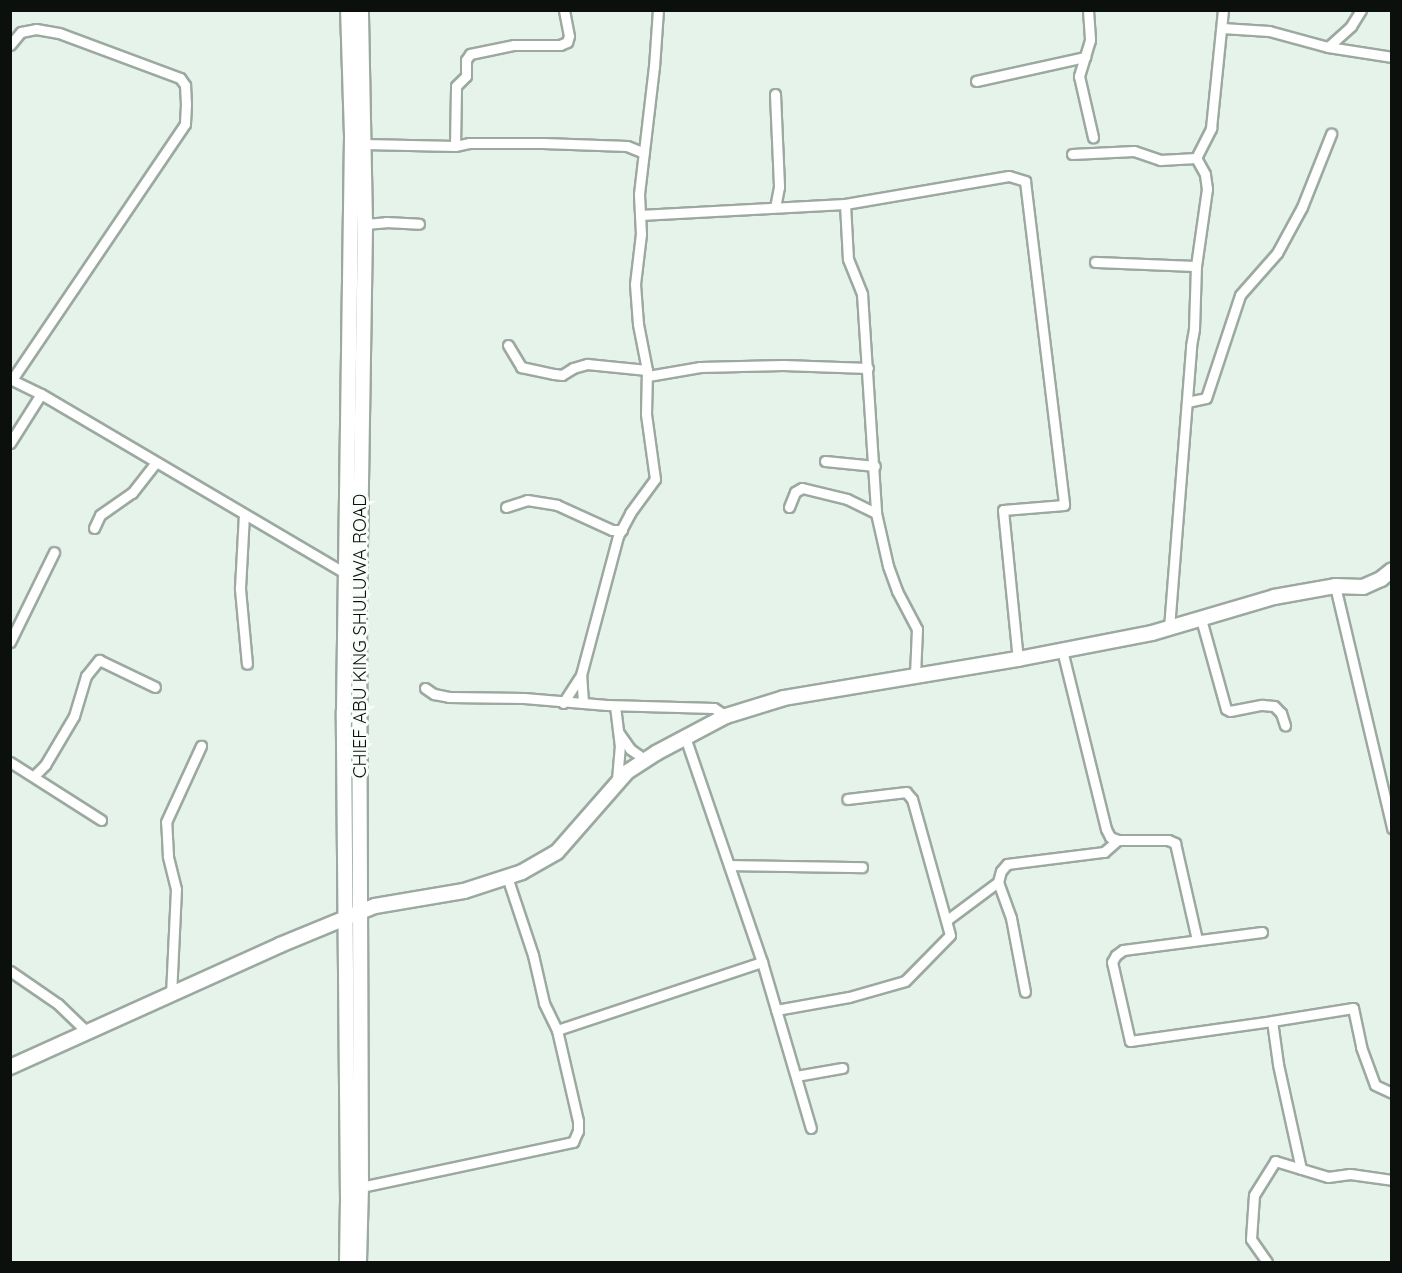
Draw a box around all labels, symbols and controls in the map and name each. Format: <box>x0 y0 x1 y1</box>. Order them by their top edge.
street label: CHIEF ABU KING SHULUWA ROAD <box>349 494 371 778</box>

